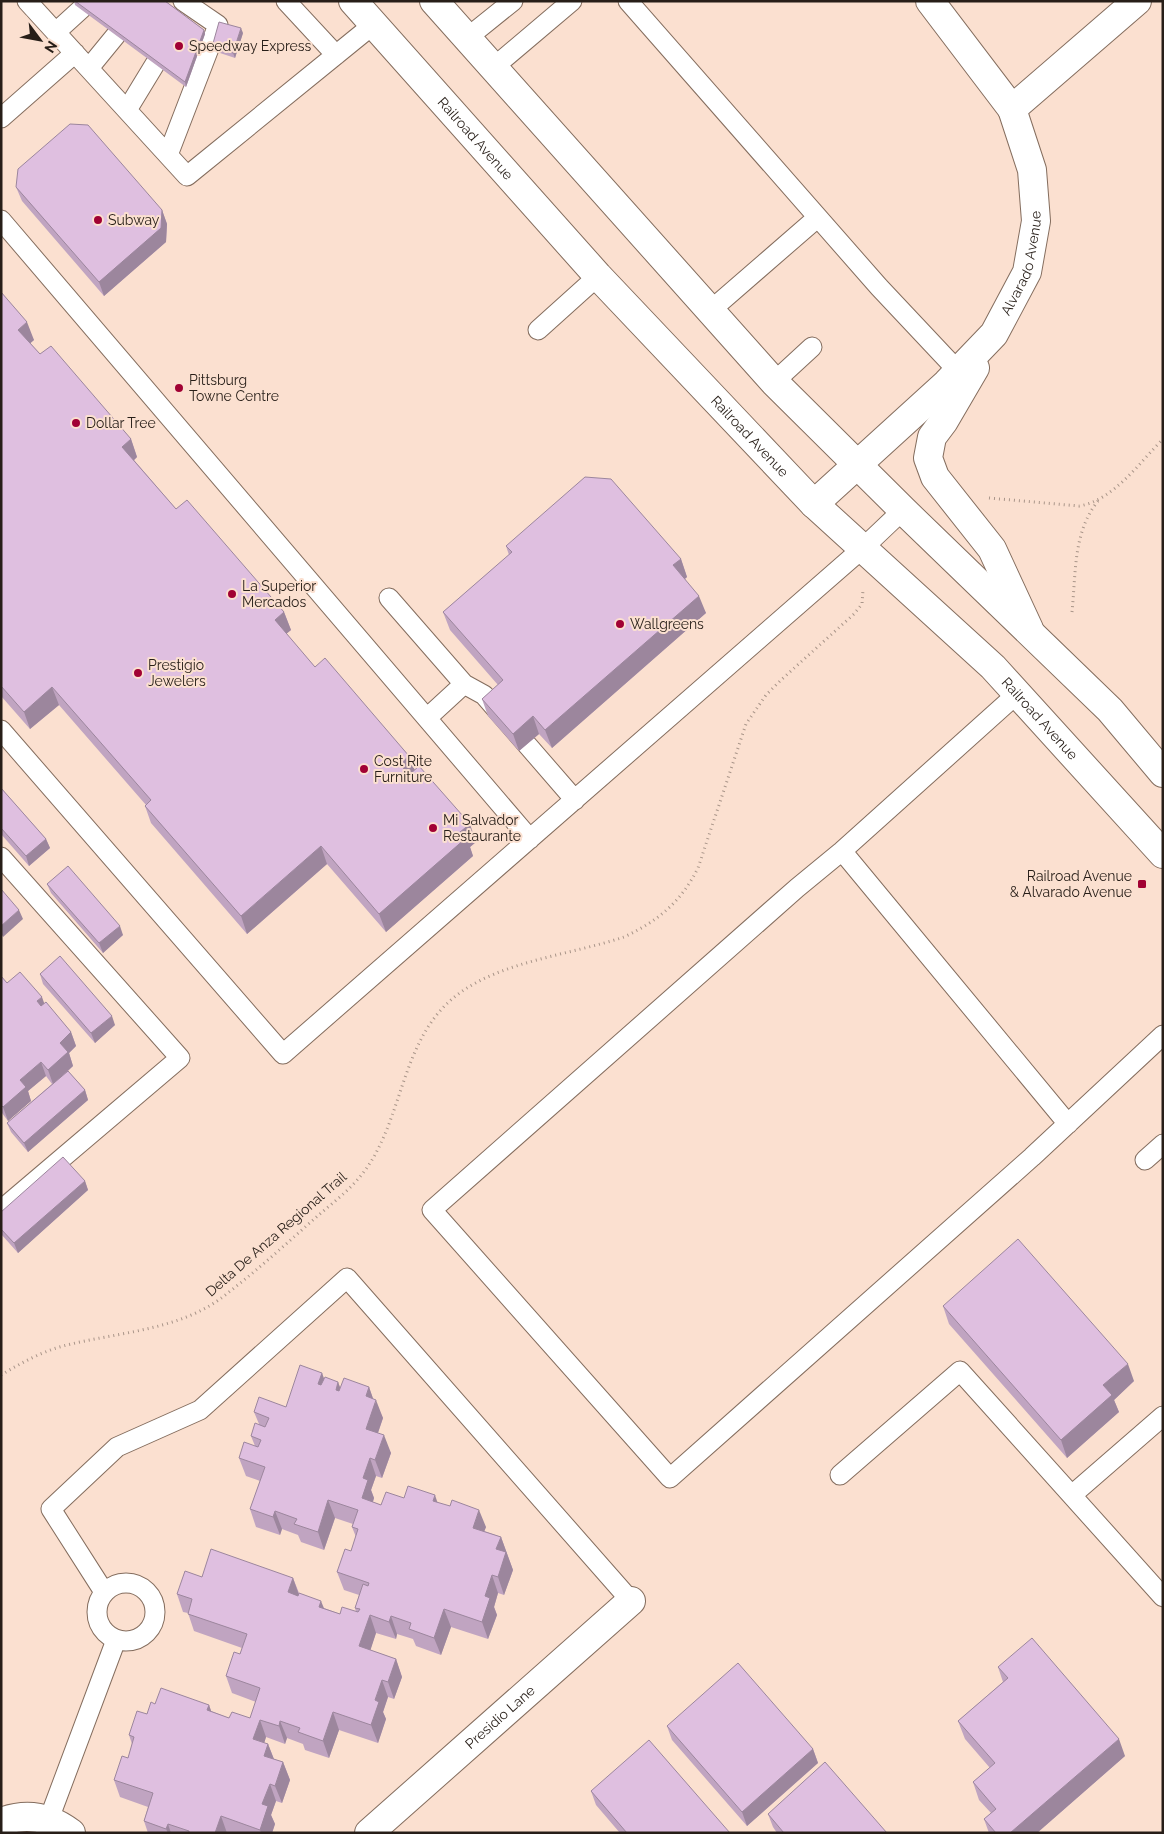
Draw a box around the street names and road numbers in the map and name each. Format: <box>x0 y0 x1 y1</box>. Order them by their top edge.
street label: Railroad Avenue <box>434 94 516 183</box>
street label: Alvarado Avenue <box>997 210 1044 318</box>
street label: Railroad Avenue <box>708 392 792 480</box>
street label: Railroad Avenue <box>998 674 1081 763</box>
street label: Delta De Anza Regional Trail <box>202 1168 350 1299</box>
street label: Presidio Lane <box>462 1682 538 1752</box>

